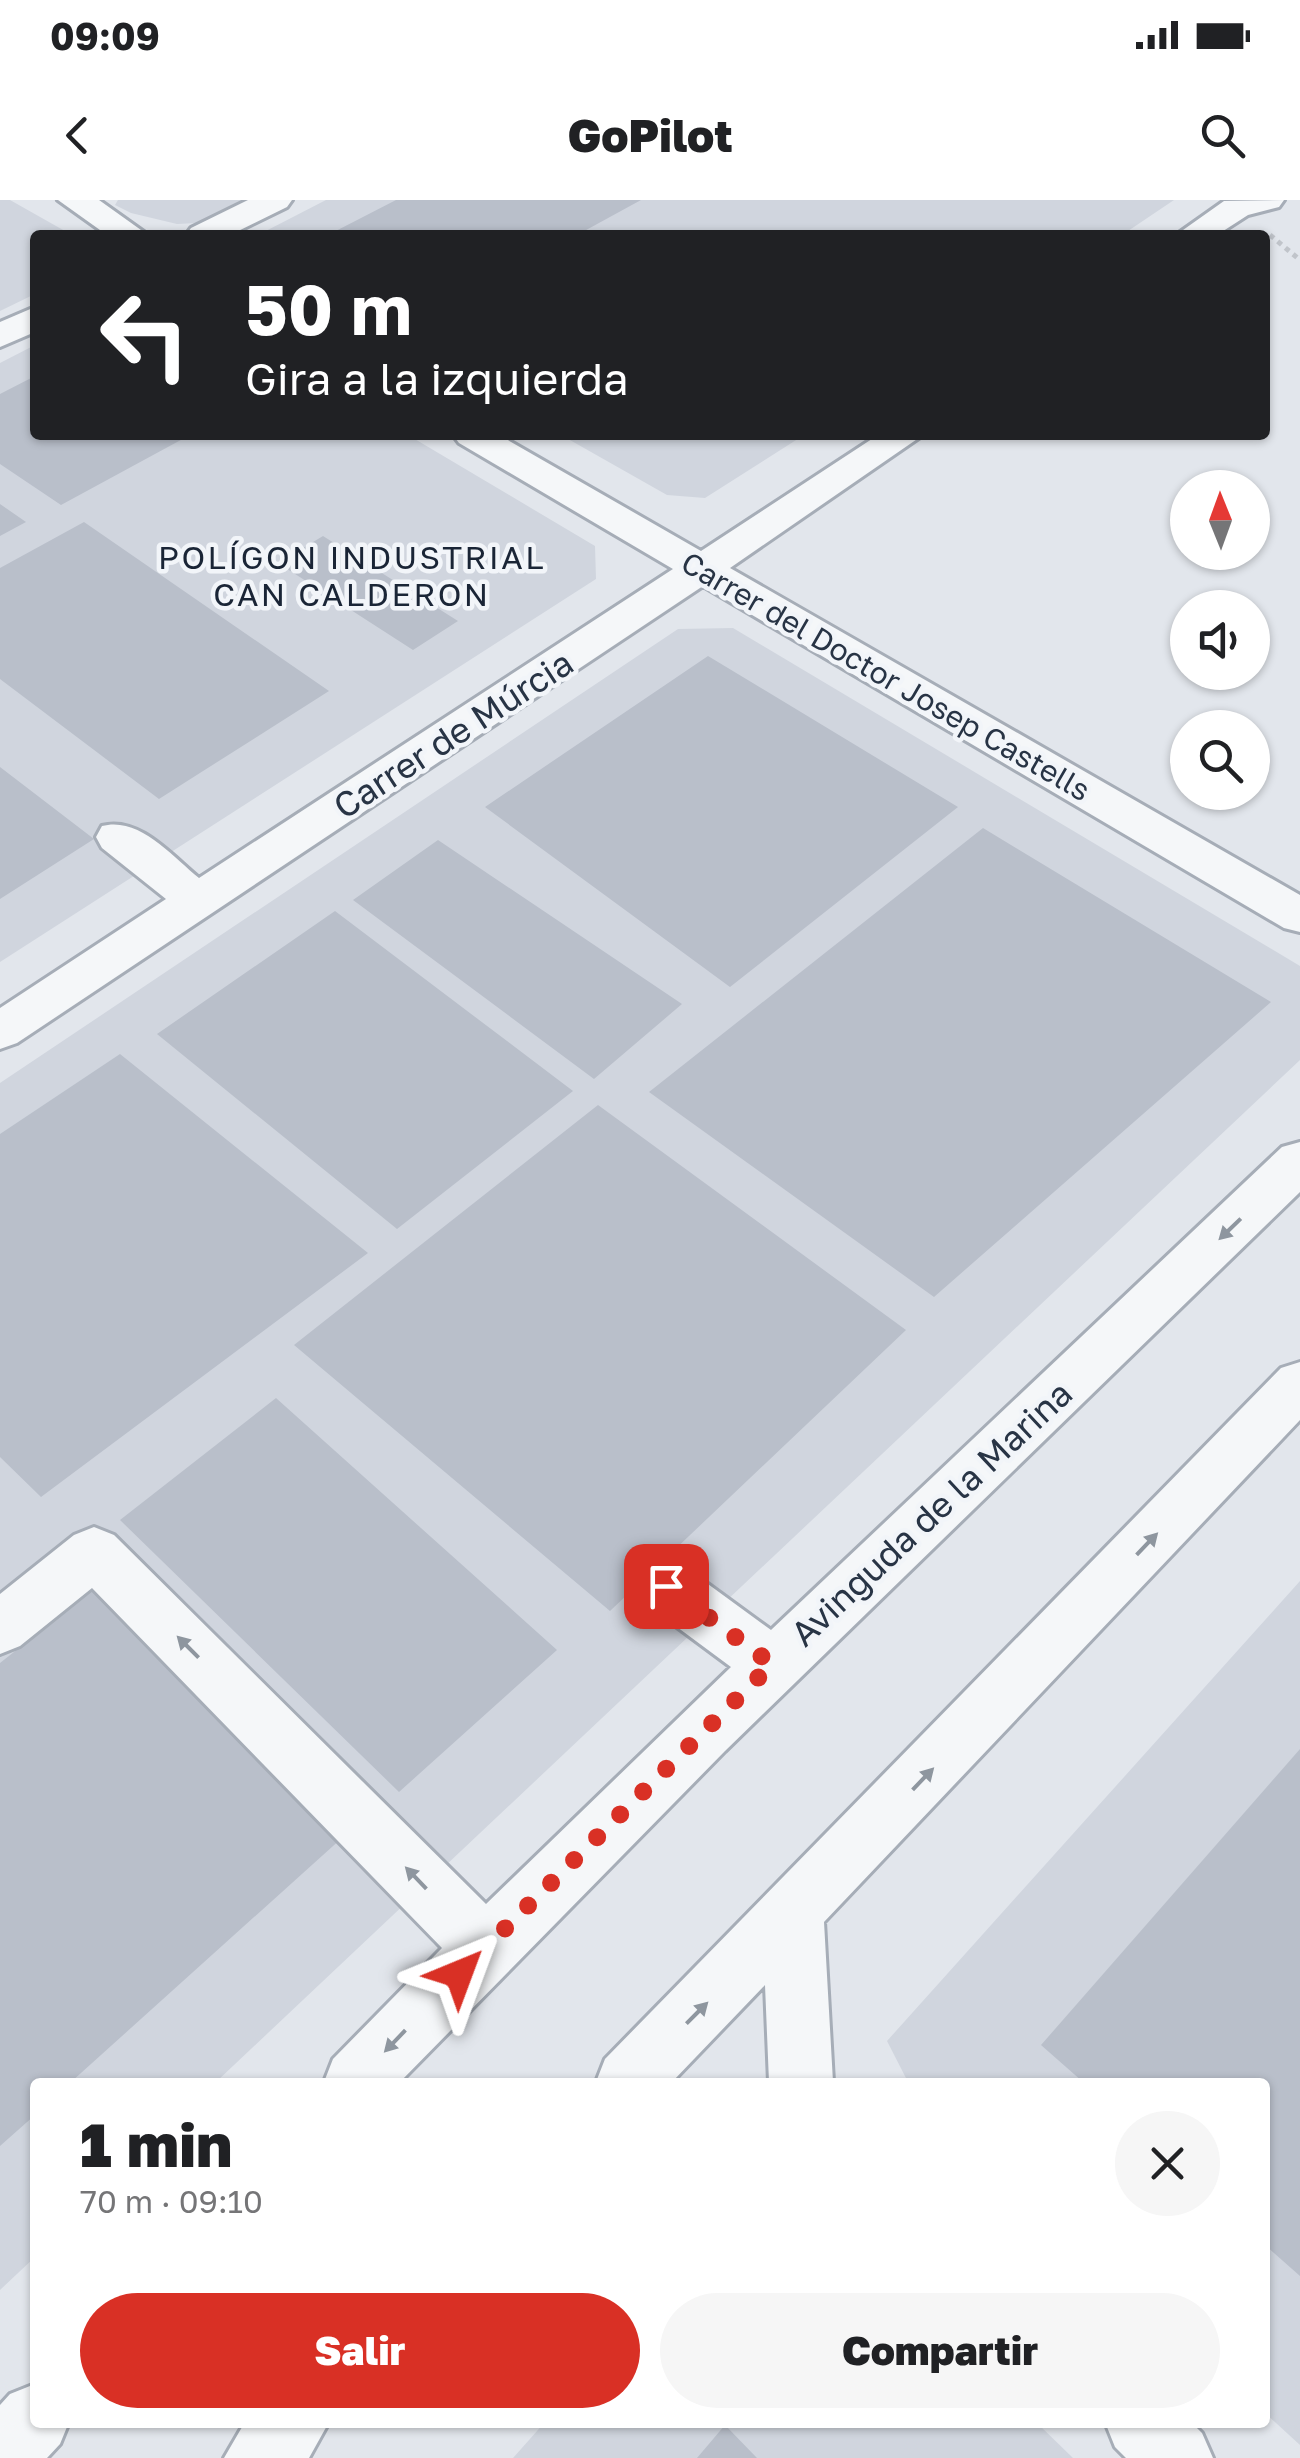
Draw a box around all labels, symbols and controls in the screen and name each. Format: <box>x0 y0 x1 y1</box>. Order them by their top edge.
text: 09:09 <box>50 13 160 58</box>
icon: back <box>50 108 105 163</box>
text: GoPilot <box>567 108 733 162</box>
icon: search <box>1195 108 1250 163</box>
text: 50 m <box>245 266 412 350</box>
icon: left <box>80 270 210 400</box>
text: Gira a la izquierda <box>245 351 629 405</box>
north arrow <box>1170 470 1270 570</box>
map controls <box>1170 470 1270 810</box>
district label: POLÍGON INDUSTRIAL CAN CALDERON <box>158 538 546 613</box>
street label: Carrer del Doctor Josep Castells <box>675 544 1097 808</box>
button: sound <box>1170 590 1270 690</box>
street label: Carrer de Múrcia <box>326 641 580 827</box>
button: search <box>1170 710 1270 810</box>
one-way arrow <box>1218 1217 1242 1240</box>
street label: Avinguda de la Marina <box>782 1372 1080 1654</box>
one-way arrow <box>1135 1533 1158 1557</box>
pin <box>624 1544 709 1629</box>
icon: arrive <box>639 1559 694 1614</box>
one-way arrow <box>176 1635 200 1659</box>
one-way arrow <box>911 1768 934 1792</box>
one-way arrow <box>405 1866 428 1890</box>
position arrow <box>407 1922 511 2026</box>
one-way arrow <box>685 2001 709 2025</box>
one-way arrow <box>384 2029 407 2053</box>
text: 1 min <box>80 2108 232 2180</box>
button: close <box>1115 2111 1220 2216</box>
text: 70 m · 09:10 <box>80 2182 263 2220</box>
button: Salir <box>80 2293 640 2408</box>
button: Compartir <box>660 2293 1220 2408</box>

